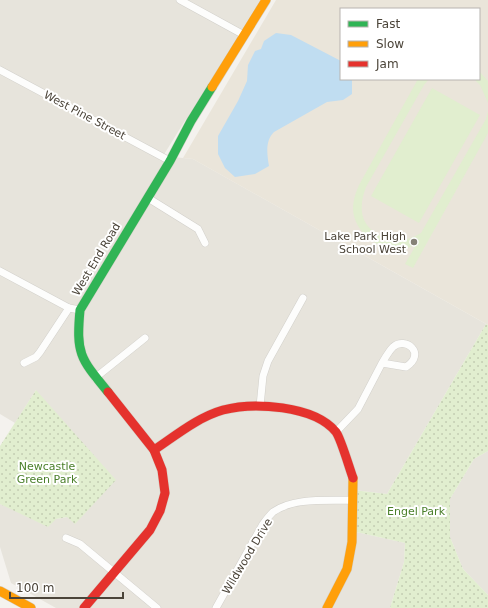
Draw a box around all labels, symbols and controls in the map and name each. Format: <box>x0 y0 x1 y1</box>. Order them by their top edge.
legend <box>340 8 480 80</box>
text: Fast <box>376 17 400 31</box>
text: Slow <box>376 37 404 51</box>
text: Jam <box>375 57 399 71</box>
street label: West Pine Street <box>42 88 128 143</box>
street label: West End Road <box>70 221 123 298</box>
place label: Lake Park High School West <box>324 230 407 256</box>
marker: Lake Park High School West <box>409 237 419 247</box>
park label: Newcastle Green Park <box>17 460 78 486</box>
park label: Engel Park <box>387 505 446 518</box>
street label: Wildwood Drive <box>220 516 275 596</box>
scale bar <box>10 574 123 600</box>
text: 100 m <box>16 581 54 595</box>

